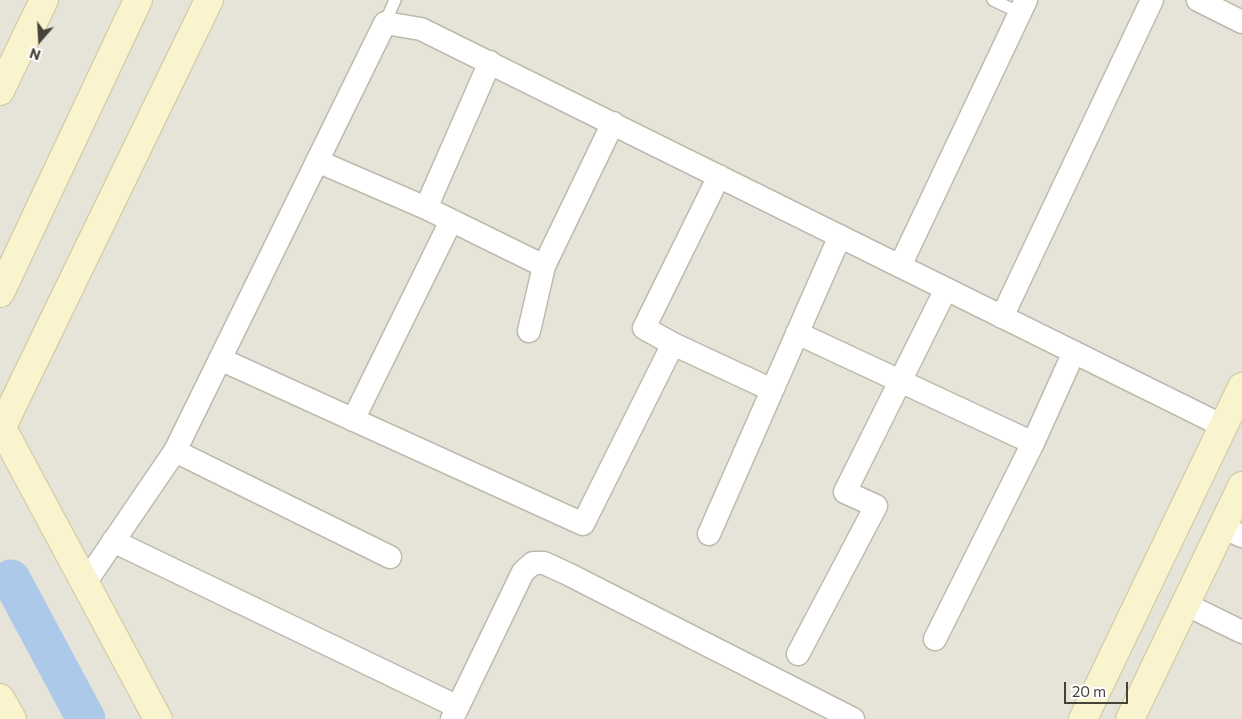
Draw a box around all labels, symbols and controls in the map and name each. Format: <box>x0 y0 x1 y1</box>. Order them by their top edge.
north arrow <box>15 15 65 65</box>
text: N <box>27 45 43 64</box>
scale bar <box>1067 672 1131 704</box>
text: 20 m <box>1072 682 1106 700</box>

